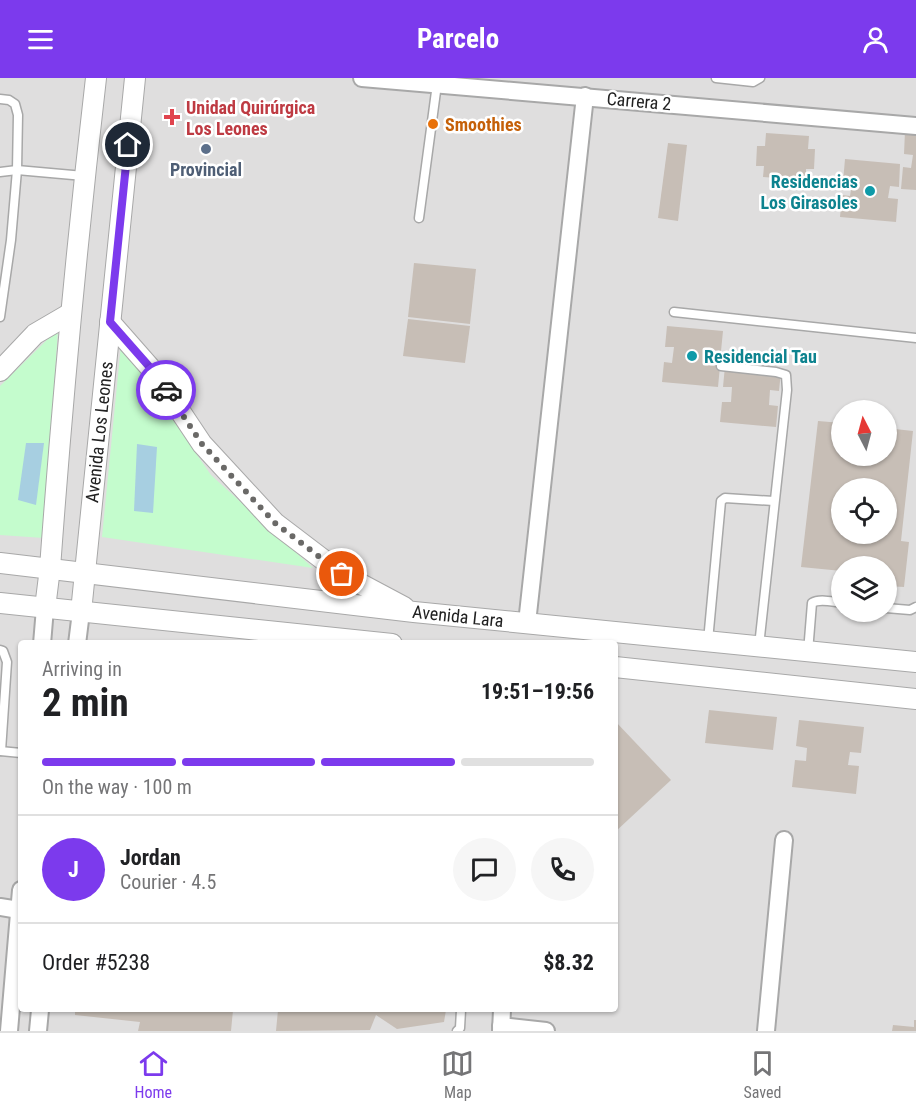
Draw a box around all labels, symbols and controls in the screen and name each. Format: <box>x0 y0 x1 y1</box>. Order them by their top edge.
icon: menu <box>24 23 57 56</box>
text: Parcelo <box>417 23 499 55</box>
icon: person <box>859 23 892 56</box>
street label: Carrera 2 <box>606 88 672 114</box>
place label: Unidad Quirúrgica Los Leones <box>186 97 315 139</box>
marker: Unidad Quirúrgica Los Leones <box>163 108 181 126</box>
place label: Smoothies <box>445 114 522 135</box>
marker: Smoothies <box>426 117 440 131</box>
pin <box>102 119 153 170</box>
icon: home <box>111 128 144 161</box>
marker: Provincial <box>199 142 213 156</box>
place label: Provincial <box>170 159 242 180</box>
place label: Residencias Los Girasoles <box>760 171 858 213</box>
marker: Residencias Los Girasoles <box>863 184 877 198</box>
place label: Residencial Tau <box>704 346 817 367</box>
marker: Residencial Tau <box>685 349 699 363</box>
street label: Avenida Los Leones <box>81 360 117 504</box>
courier <box>136 360 196 420</box>
icon: car <box>150 374 183 407</box>
north arrow <box>831 400 897 466</box>
map controls <box>831 400 897 622</box>
button: locate <box>831 478 897 544</box>
pin <box>316 548 367 599</box>
button: layers <box>831 556 897 622</box>
icon: bag <box>325 557 358 590</box>
street label: Avenida Lara <box>411 601 505 631</box>
text: Arriving in <box>42 657 122 681</box>
text: 19:51–19:56 <box>481 679 594 704</box>
text: 2 min <box>42 680 129 726</box>
text: On the way · 100 m <box>42 775 192 799</box>
button: chat <box>453 838 516 901</box>
button: phone <box>531 838 594 901</box>
text: Jordan <box>120 845 181 870</box>
text: J <box>68 857 79 882</box>
text: Courier · 4.5 <box>120 870 216 894</box>
text: Order #5238 <box>42 950 150 975</box>
text: $8.32 <box>543 950 594 975</box>
tab: Home <box>135 1047 172 1102</box>
tab: Map <box>441 1047 474 1102</box>
tab: Saved <box>743 1047 781 1102</box>

